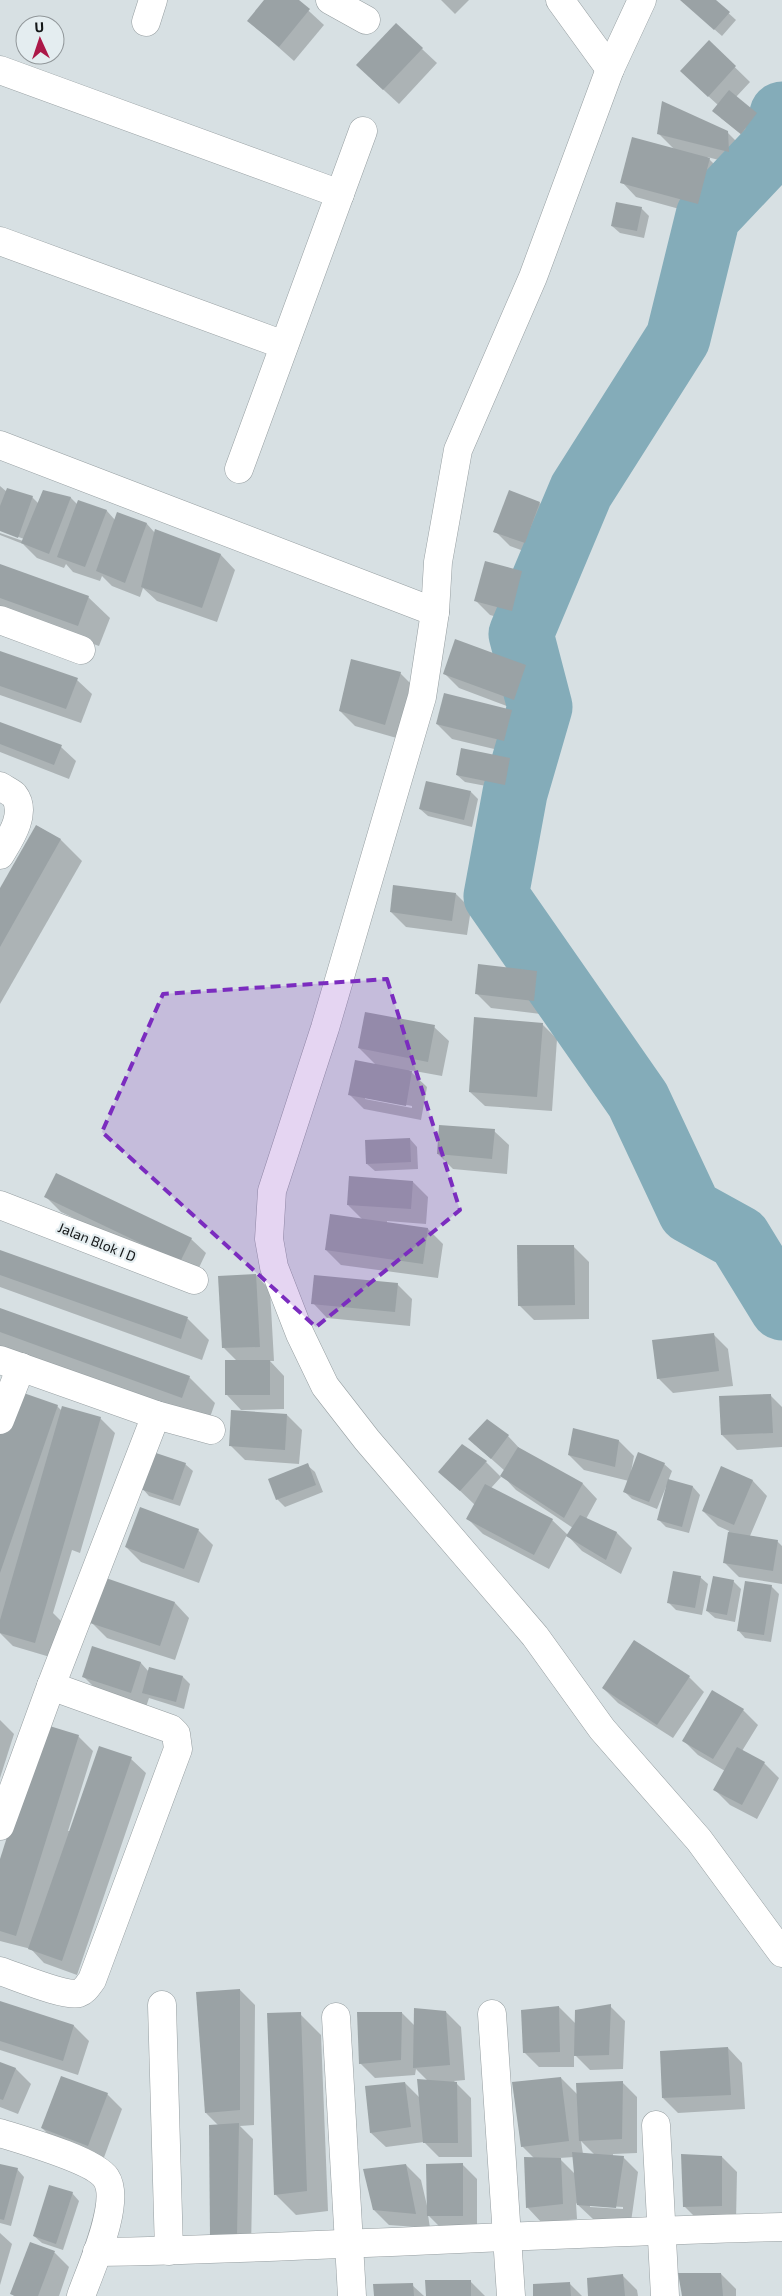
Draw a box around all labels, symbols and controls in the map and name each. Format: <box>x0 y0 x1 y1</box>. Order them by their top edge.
north arrow <box>15 15 65 65</box>
text: U <box>34 18 45 35</box>
street label: Jalan Blok I D <box>56 1218 139 1265</box>

